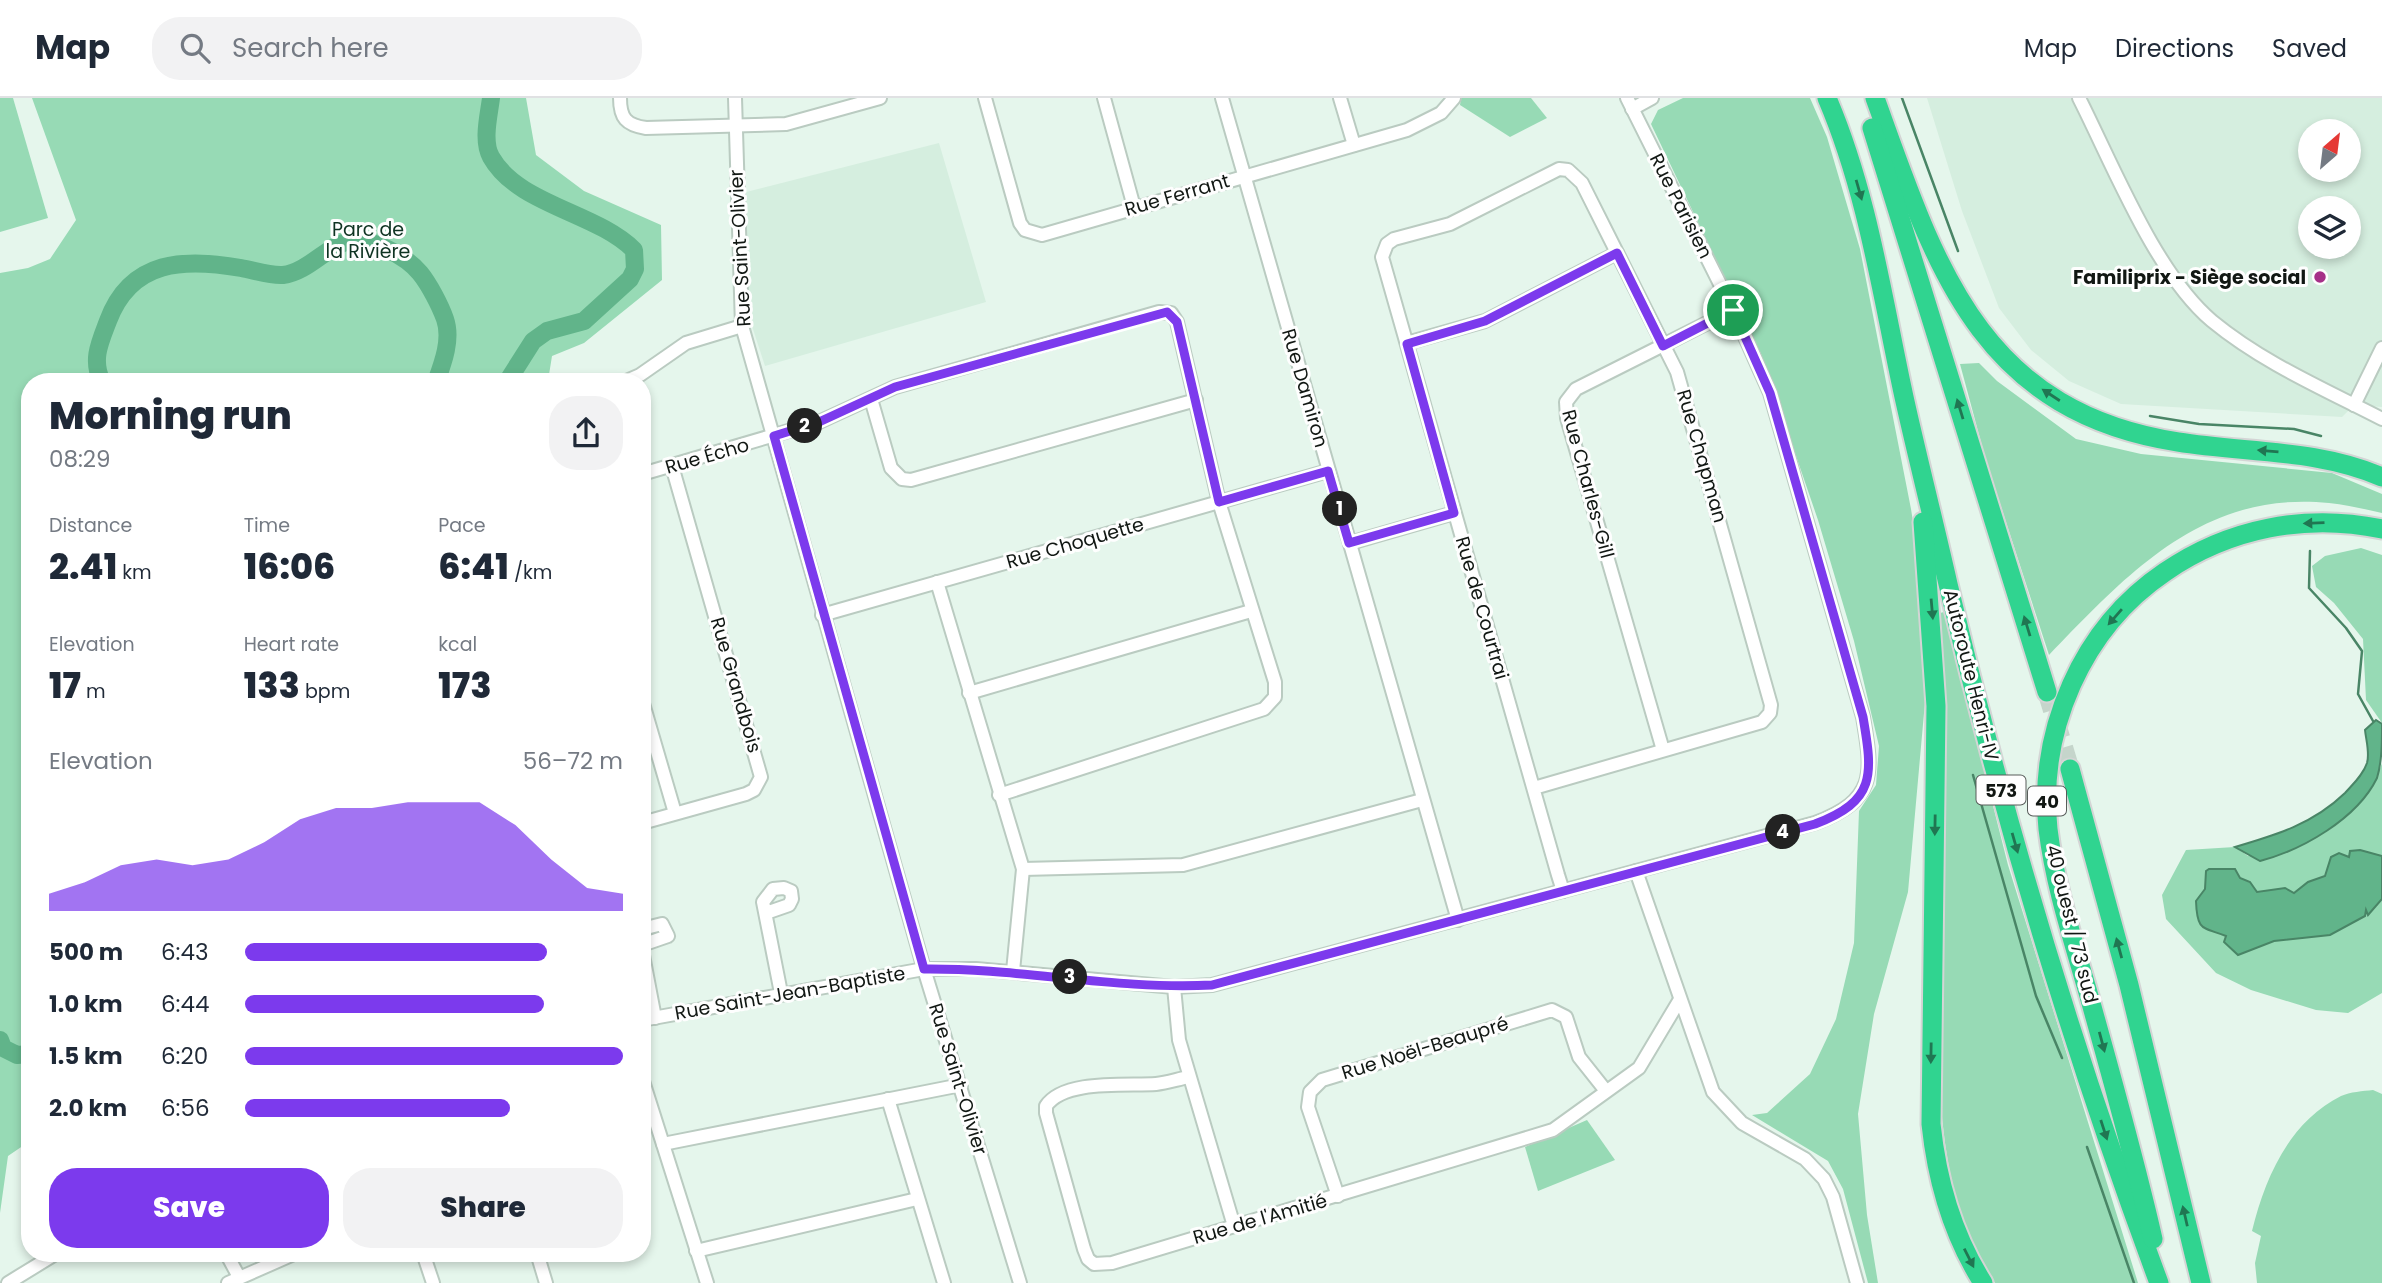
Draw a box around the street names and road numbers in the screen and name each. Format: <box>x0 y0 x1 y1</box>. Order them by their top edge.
street label: Rue Parisien <box>1643 149 1719 263</box>
street label: Rue Ferrant <box>1121 167 1233 223</box>
street label: Rue Saint-Olivier <box>722 169 758 327</box>
street label: Rue Damiron <box>1275 325 1335 451</box>
street label: Rue Chapman <box>1670 386 1734 526</box>
street label: Rue Charles-Gill <box>1555 407 1621 561</box>
street label: Rue Écho <box>662 431 752 481</box>
street label: Rue Choquette <box>1003 510 1147 576</box>
street label: Rue de Courtrai <box>1449 533 1515 683</box>
street label: Autoroute Henri-IV <box>1937 586 2005 764</box>
street label: Rue Grandbois <box>704 614 768 756</box>
road number: 573 <box>1976 776 2025 804</box>
road number: 40 <box>2028 786 2066 816</box>
street label: 40 ouest / 73 sud <box>2039 842 2105 1006</box>
street label: Rue Saint-Jean-Baptiste <box>673 959 907 1027</box>
street label: Rue Saint-Olivier <box>922 1000 994 1158</box>
street label: Rue Noël-Beaupré <box>1338 1010 1512 1086</box>
street label: Rue de l'Amitié <box>1190 1187 1330 1251</box>

